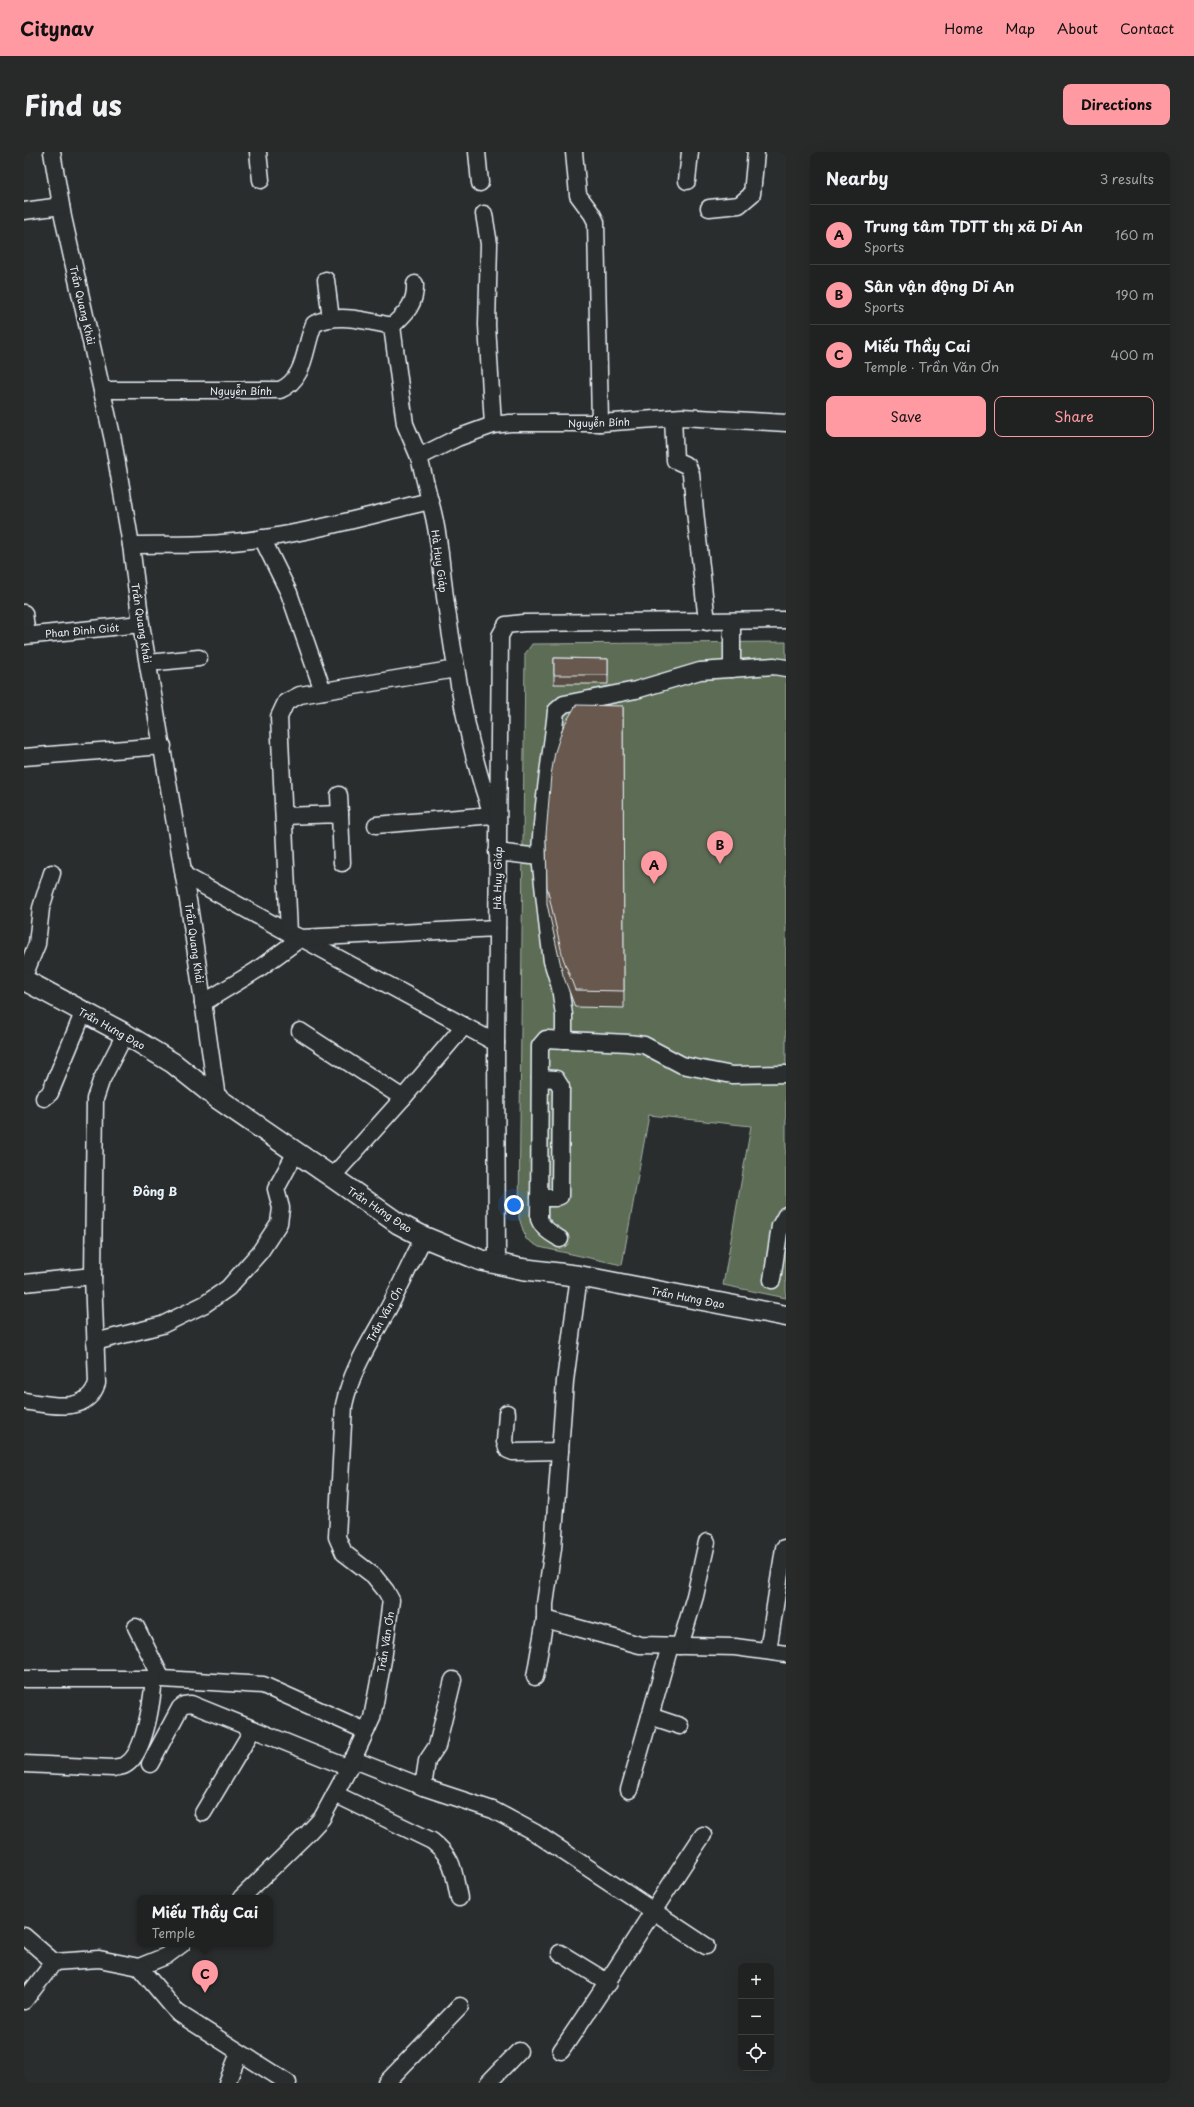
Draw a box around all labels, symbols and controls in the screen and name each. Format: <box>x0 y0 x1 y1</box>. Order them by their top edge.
text: Citynav <box>20 14 94 42</box>
text: Home <box>944 18 983 39</box>
text: Map <box>1005 18 1035 39</box>
text: About <box>1057 18 1098 39</box>
text: Contact <box>1120 18 1174 39</box>
text: Find us <box>24 83 122 126</box>
button: Directions <box>1063 84 1170 125</box>
text: Nearby <box>826 165 888 191</box>
text: 3 results <box>1100 169 1154 188</box>
text: Trung tâm TDTT thị xã Dĩ An <box>864 214 1083 237</box>
text: A <box>834 225 844 244</box>
text: 160 m <box>1115 225 1154 244</box>
text: Sports <box>864 237 904 256</box>
street label: Trần Quang Khải <box>67 264 99 346</box>
text: Sân vận động Dĩ An <box>864 274 1014 297</box>
text: B <box>835 285 843 304</box>
text: 190 m <box>1115 285 1154 304</box>
text: Sports <box>864 297 904 316</box>
text: Miếu Thầy Cai <box>864 334 970 357</box>
text: C <box>834 345 844 364</box>
text: 400 m <box>1111 345 1154 364</box>
text: Temple · Trần Văn Ơn <box>864 357 999 376</box>
street label: Nguyễn Bính <box>210 383 272 398</box>
button: Save <box>826 396 986 437</box>
button: Share <box>994 396 1154 437</box>
street label: Nguyễn Bính <box>568 413 630 431</box>
street label: Hà Huy Giáp <box>427 529 452 593</box>
street label: Trần Quang Khải <box>128 582 156 664</box>
street label: Phan Đình Giót <box>45 619 119 641</box>
pin: B <box>707 831 733 864</box>
street label: Hà Huy Giáp <box>489 846 506 910</box>
pin: A <box>641 851 667 884</box>
street label: Trần Quang Khải <box>182 902 208 984</box>
street label: Trần Hưng Đạo <box>76 1003 149 1053</box>
district label: Đông B <box>133 1182 177 1200</box>
street label: Trần Hưng Đạo <box>345 1182 416 1236</box>
your location <box>504 1195 524 1215</box>
street label: Trần Văn Ơn <box>362 1283 406 1345</box>
street label: Trần Hưng Đạo <box>650 1283 726 1312</box>
street label: Trần Văn Ơn <box>373 1610 397 1674</box>
popup <box>137 1895 273 1947</box>
text: Miếu Thầy Cai <box>152 1900 258 1923</box>
text: Temple <box>152 1923 195 1942</box>
pin: C <box>192 1960 218 1993</box>
map controls <box>738 1963 774 2071</box>
button: + <box>738 1963 774 1999</box>
button: − <box>738 1999 774 2035</box>
button: locate <box>738 2035 774 2071</box>

